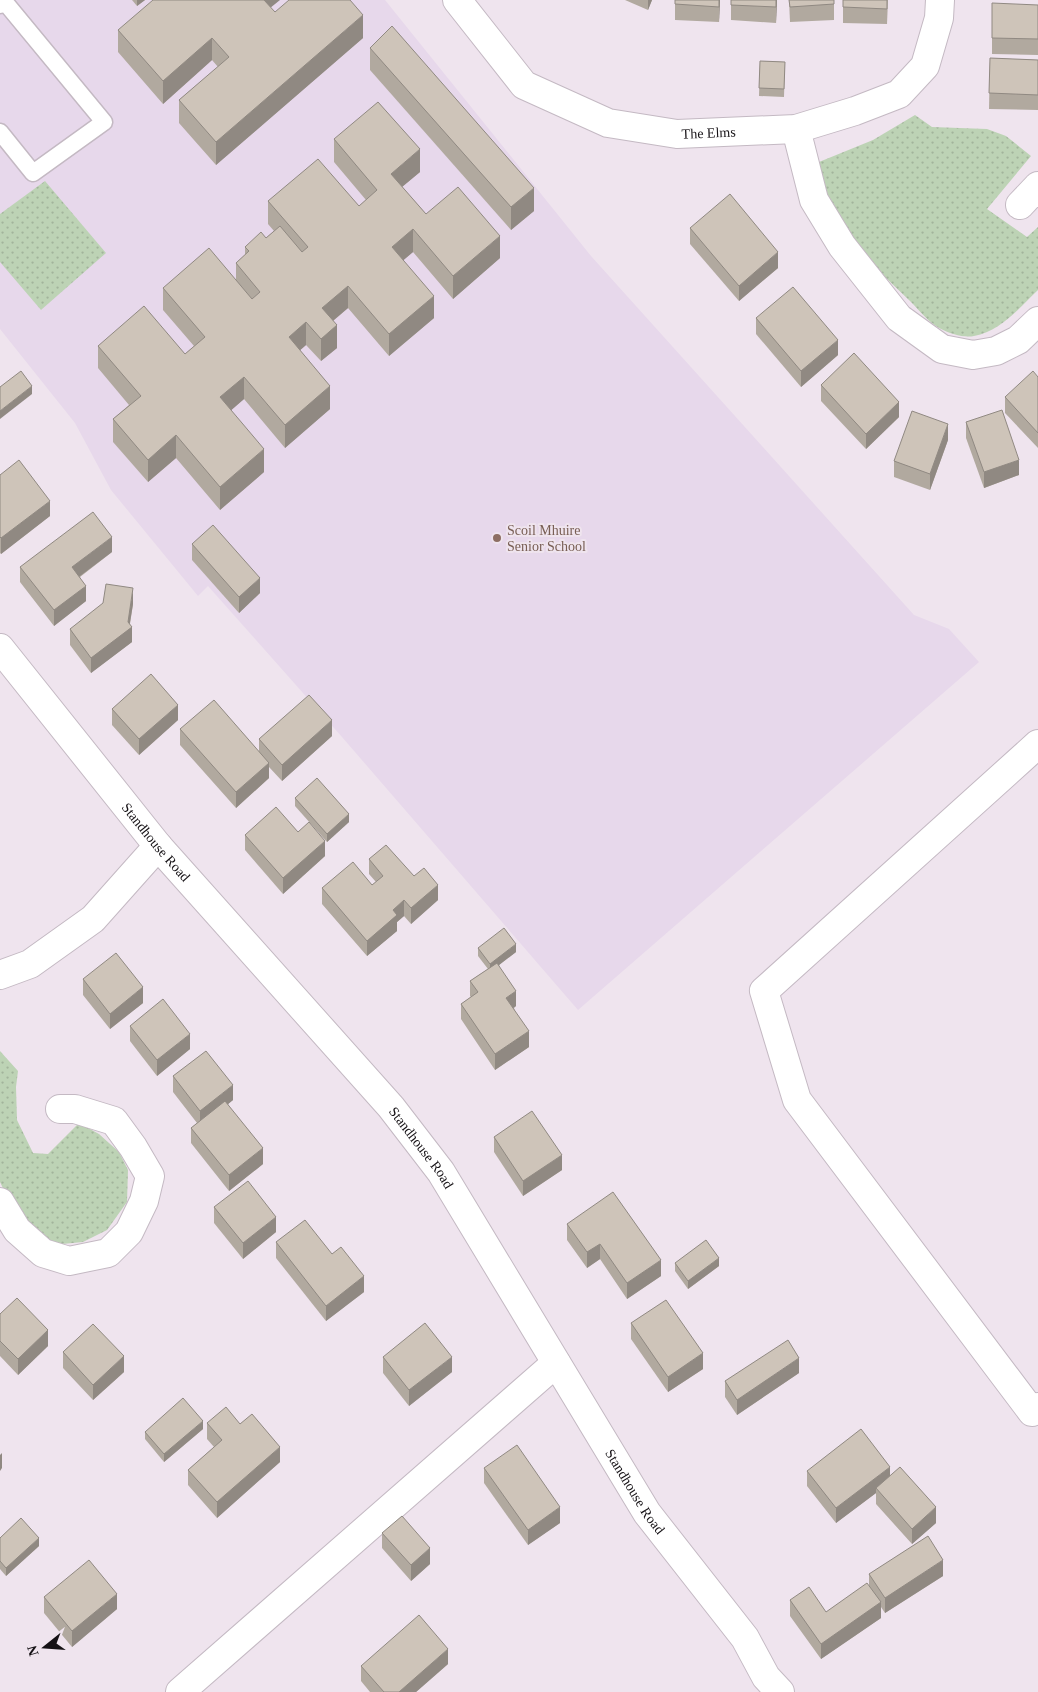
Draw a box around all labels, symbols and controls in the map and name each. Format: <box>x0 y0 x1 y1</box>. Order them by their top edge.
street label: The Elms <box>681 124 736 141</box>
place label: Scoil Mhuire Senior School <box>507 523 586 554</box>
marker: Scoil Mhuire Senior School <box>491 532 503 544</box>
street label: Standhouse Road <box>119 800 193 884</box>
street label: Standhouse Road <box>386 1104 457 1191</box>
street label: Standhouse Road <box>603 1446 668 1537</box>
north arrow <box>20 1622 70 1672</box>
text: N <box>24 1644 42 1658</box>

